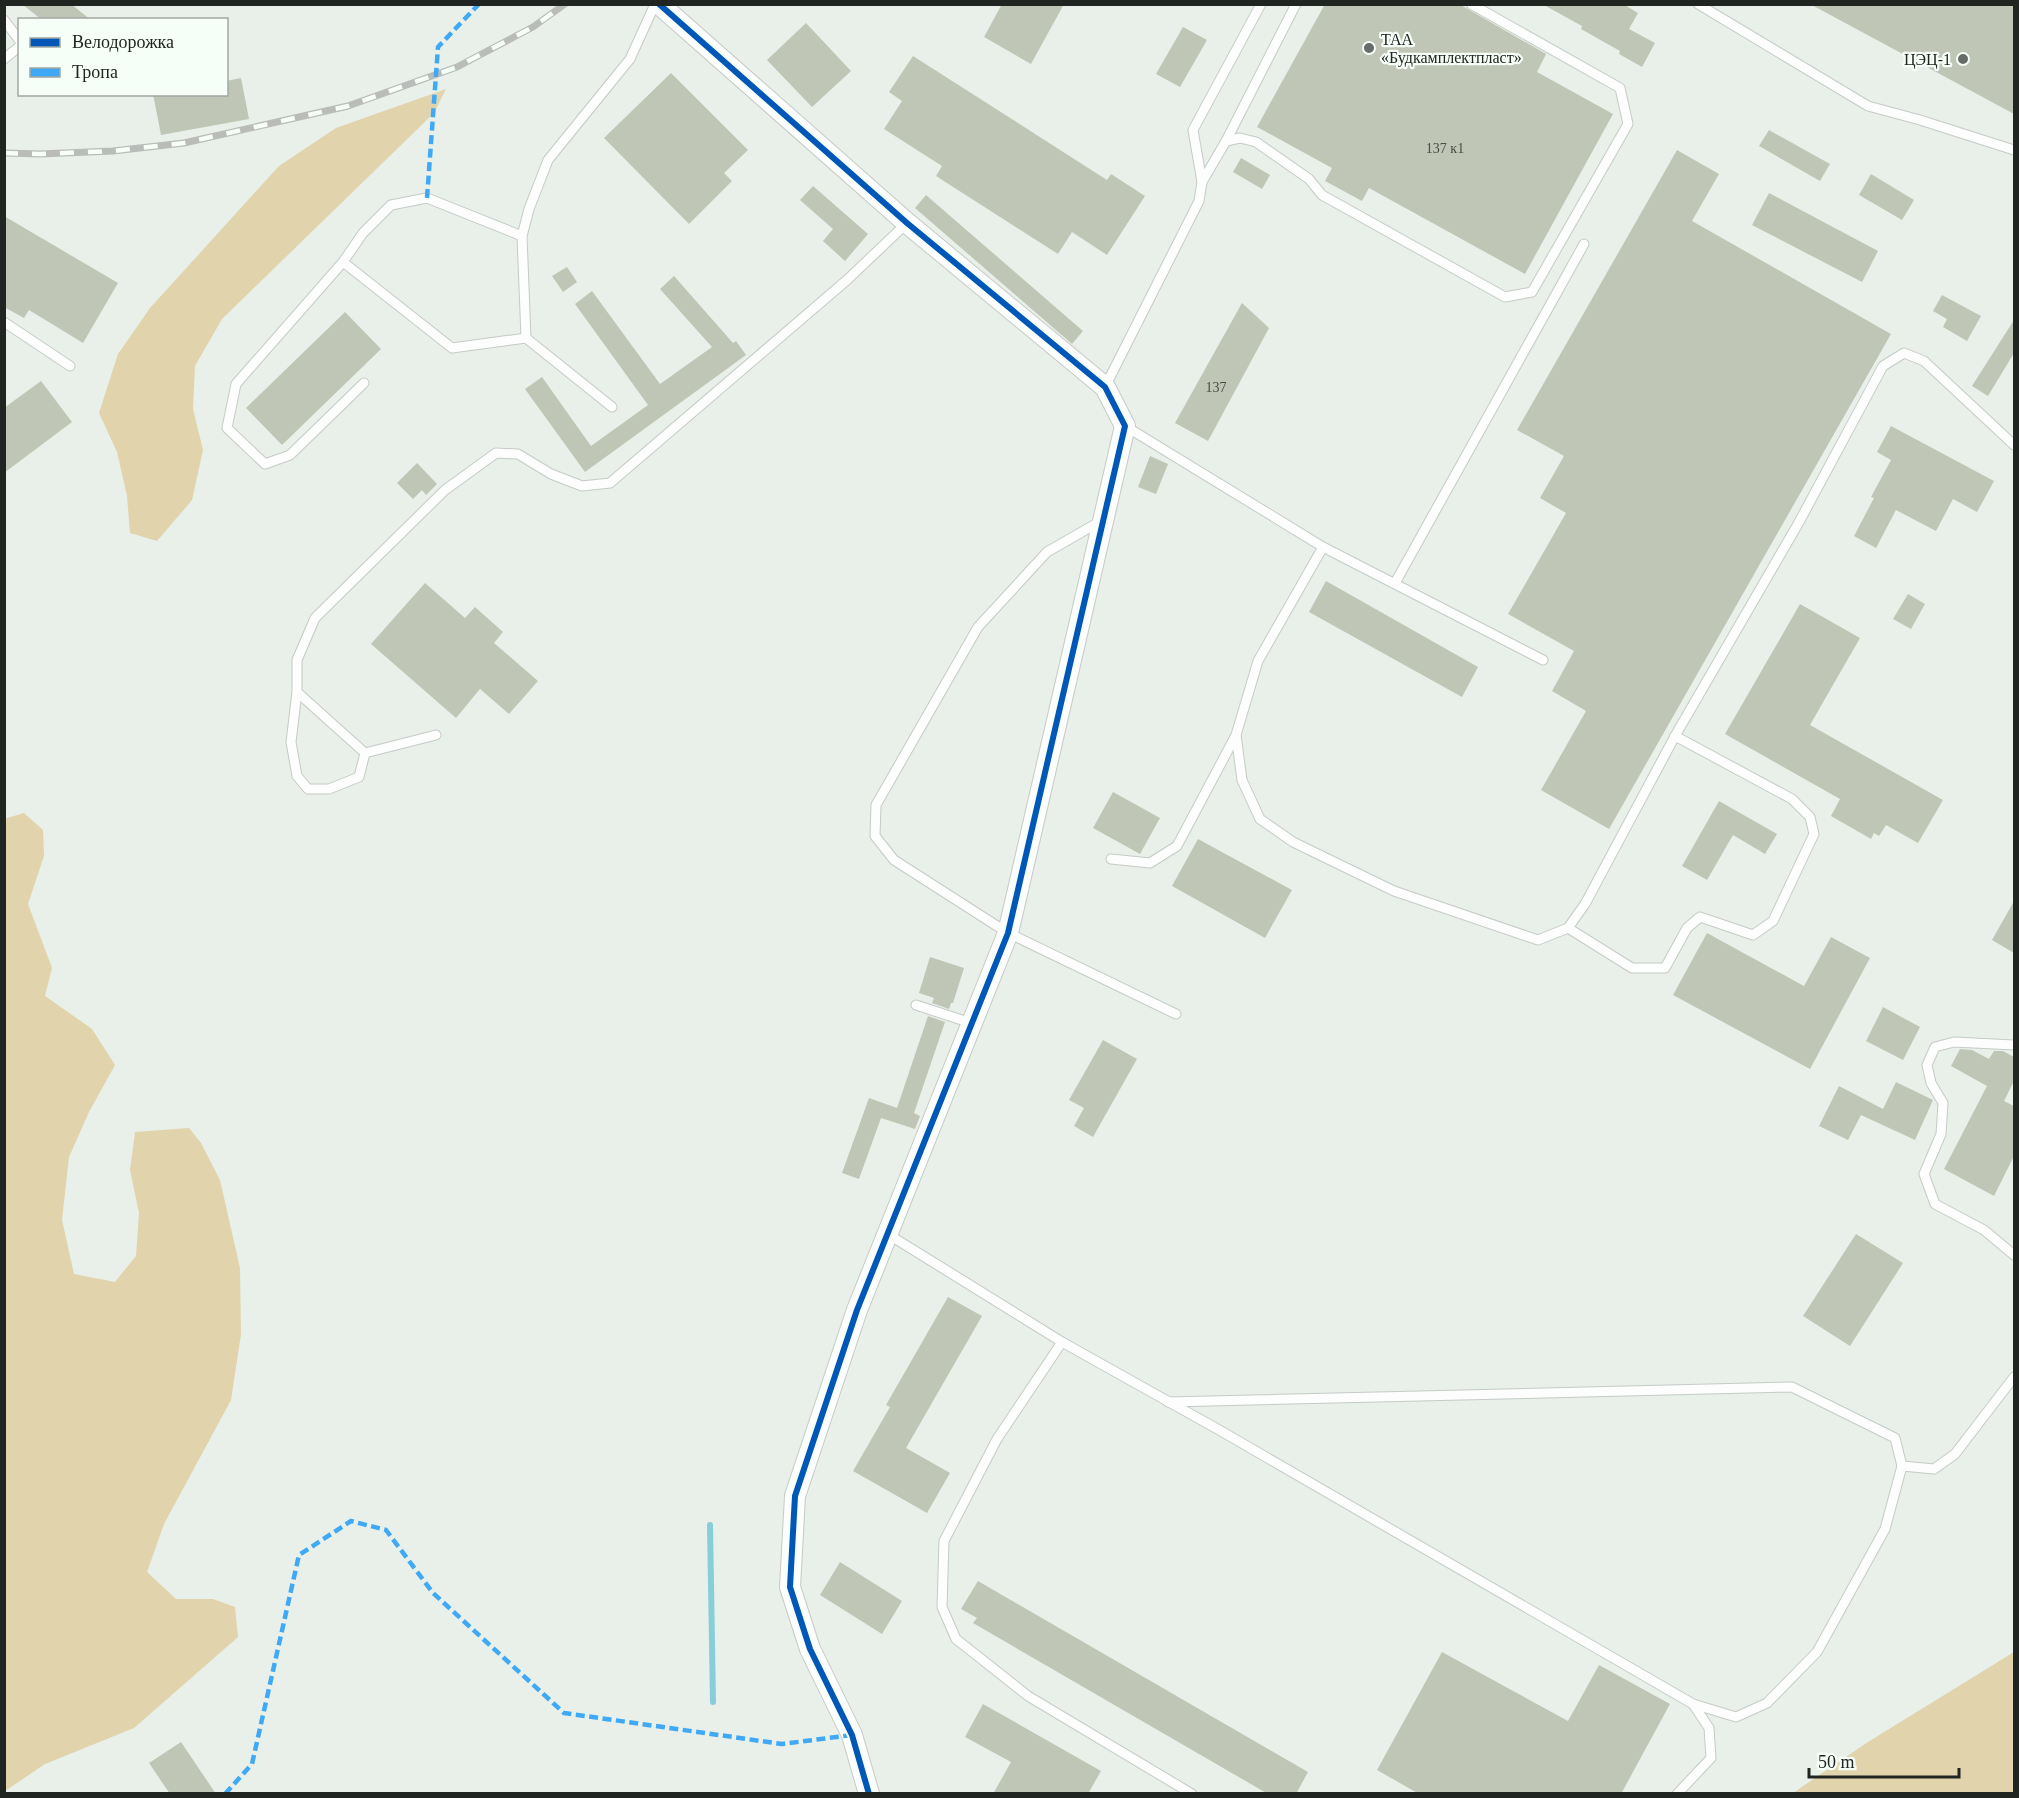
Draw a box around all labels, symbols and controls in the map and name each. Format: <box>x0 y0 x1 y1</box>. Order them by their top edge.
legend <box>18 18 228 96</box>
place label: ТАА «Будкамплектпласт» <box>1381 31 1522 67</box>
text: Велодорожка <box>72 32 174 52</box>
marker: ТАА «Будкамплектпласт» <box>1362 41 1376 55</box>
place label: ЦЭЦ-1 <box>1904 51 1951 69</box>
marker: ЦЭЦ-1 <box>1956 52 1970 66</box>
text: Тропа <box>72 62 118 82</box>
house number: 137 к1 <box>1426 141 1464 156</box>
house number: 137 <box>1206 380 1227 395</box>
scale bar <box>1809 1741 1959 1779</box>
text: 50 m <box>1818 1752 1855 1772</box>

